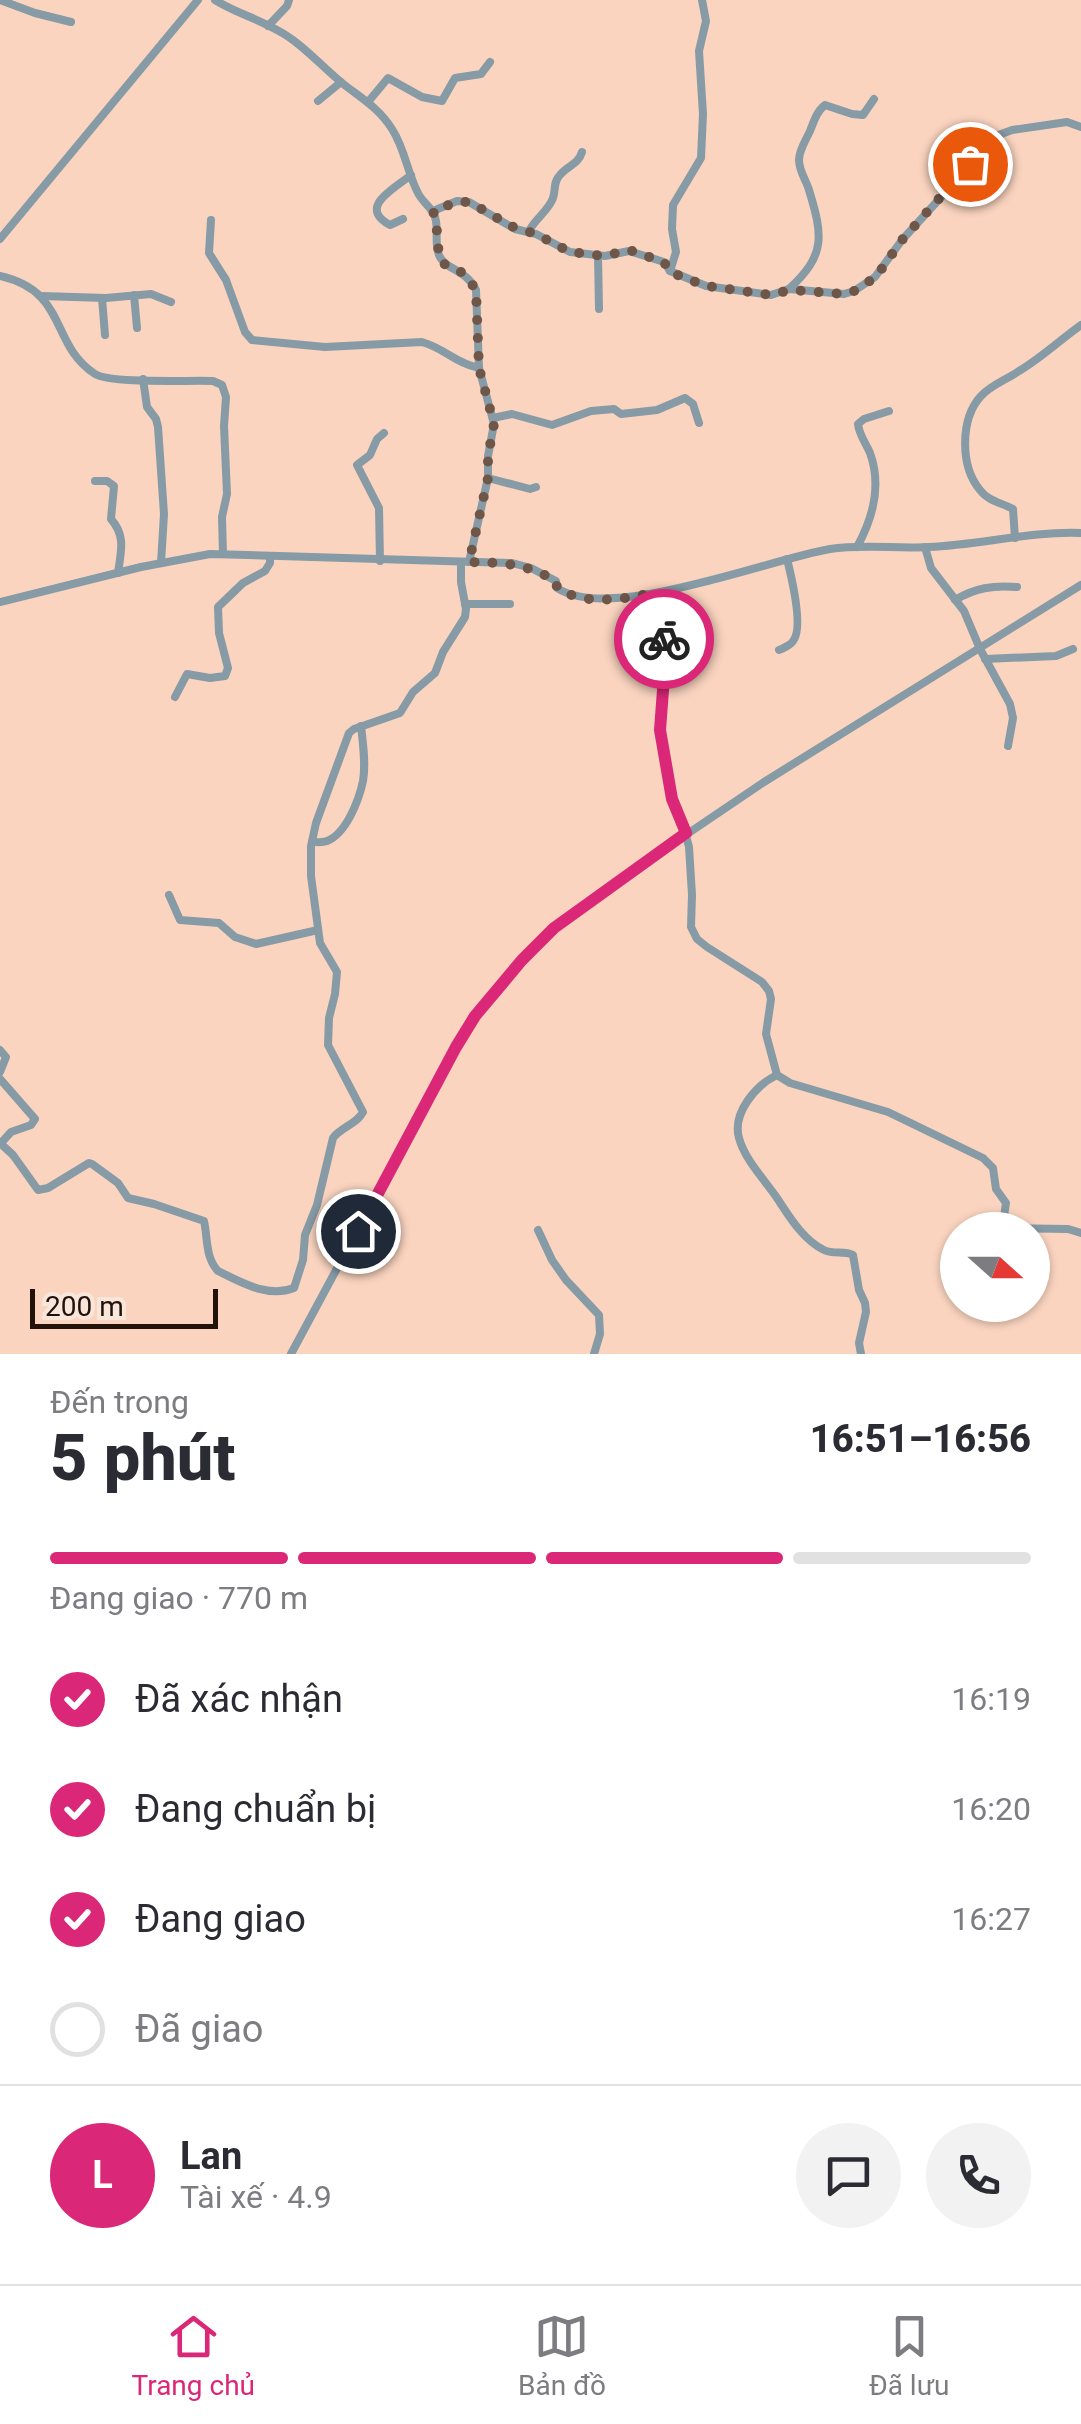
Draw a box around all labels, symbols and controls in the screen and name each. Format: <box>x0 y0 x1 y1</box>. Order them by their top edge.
pin <box>928 122 1013 207</box>
icon: bag <box>943 137 998 192</box>
courier <box>614 589 714 689</box>
icon: bike <box>637 612 692 667</box>
pin <box>316 1189 401 1274</box>
icon: home <box>331 1204 386 1259</box>
north arrow <box>940 1212 1050 1322</box>
map controls <box>940 1212 1050 1322</box>
scale bar <box>30 1284 218 1328</box>
text: 200 m <box>45 1290 124 1323</box>
text: Đến trong <box>50 1383 189 1421</box>
text: 16:51–16:56 <box>810 1417 1031 1461</box>
text: 5 phút <box>50 1420 236 1496</box>
text: Đang giao · 770 m <box>50 1579 308 1617</box>
icon: check <box>50 1672 105 1727</box>
text: Đã xác nhận <box>135 1677 343 1721</box>
text: 16:19 <box>951 1680 1031 1718</box>
icon: check <box>50 1782 105 1837</box>
text: Đang chuẩn bị <box>135 1787 376 1831</box>
text: 16:20 <box>951 1790 1031 1828</box>
icon: check <box>50 1892 105 1947</box>
text: Đang giao <box>135 1897 306 1941</box>
text: 16:27 <box>951 1900 1031 1938</box>
text: Đã giao <box>135 2007 264 2051</box>
button: chat <box>796 2123 901 2228</box>
button: phone <box>926 2123 1031 2228</box>
text: Lan <box>180 2134 242 2178</box>
text: L <box>92 2153 113 2197</box>
text: Tài xế · 4.9 <box>180 2178 332 2216</box>
tab: Trang chủ <box>132 2309 255 2402</box>
tab: Bản đồ <box>518 2309 606 2402</box>
tab: Đã lưu <box>869 2309 949 2402</box>

